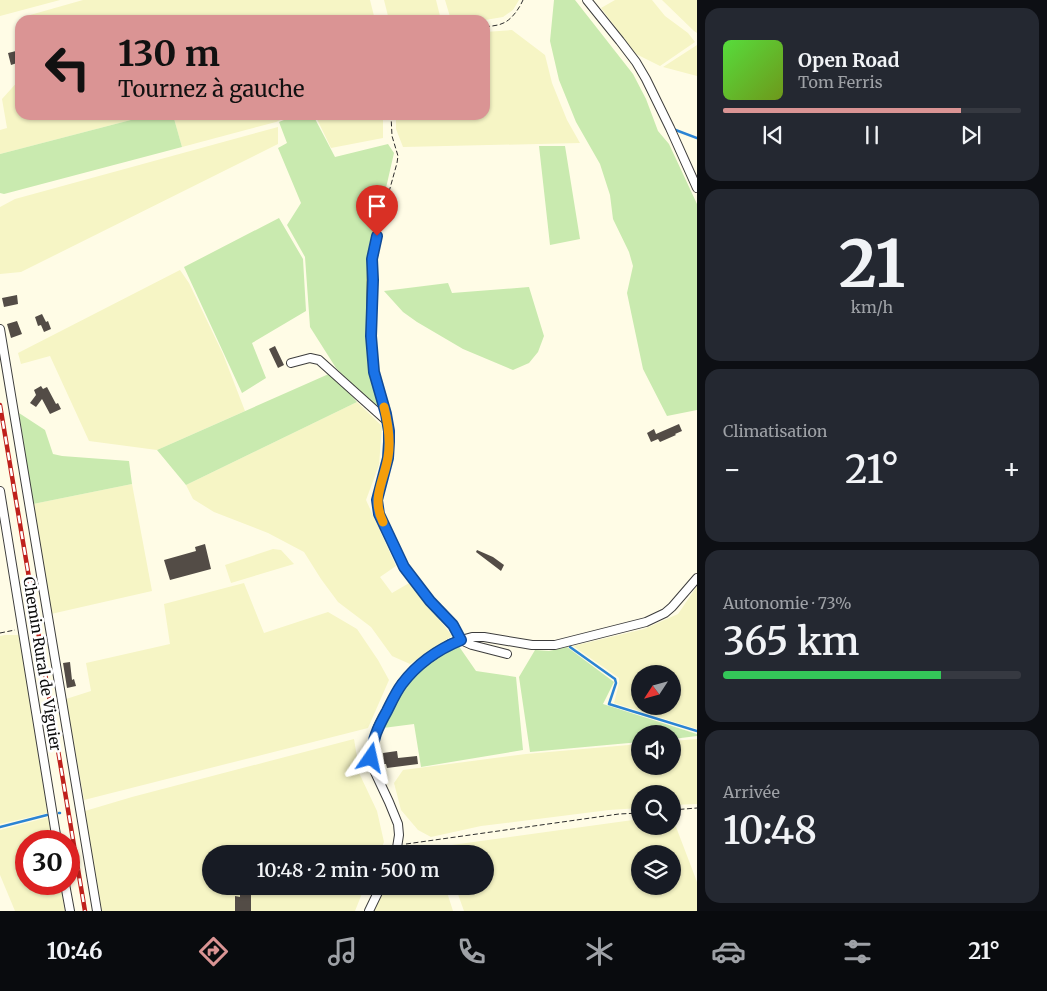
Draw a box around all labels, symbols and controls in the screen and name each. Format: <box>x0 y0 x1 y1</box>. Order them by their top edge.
text: 130 m <box>118 32 220 76</box>
icon: left <box>35 35 100 100</box>
text: Open Road <box>798 48 900 72</box>
text: Tom Ferris <box>798 72 883 92</box>
text: Tournez à gauche <box>118 75 305 103</box>
icon: previous <box>759 121 787 149</box>
icon: pause <box>858 121 886 149</box>
icon: next <box>957 121 985 149</box>
pin <box>356 185 398 236</box>
icon: arrive <box>363 192 391 220</box>
text: 21 <box>839 223 905 305</box>
text: km/h <box>851 297 893 317</box>
text: Climatisation <box>723 421 827 441</box>
text: 21° <box>845 446 899 493</box>
text: − <box>723 451 742 487</box>
text: + <box>1002 451 1021 487</box>
street label: Chemin Rural de Viguier <box>19 575 66 753</box>
text: Autonomie · 73% <box>723 593 852 613</box>
text: 365 km <box>723 618 859 665</box>
north arrow <box>631 665 681 715</box>
map controls <box>631 665 681 895</box>
button: sound <box>631 725 681 775</box>
position arrow <box>344 731 396 783</box>
text: Arrivée <box>723 782 780 802</box>
button: search <box>631 785 681 835</box>
text: 10:48 <box>723 807 817 854</box>
speed limit sign: 30 <box>15 830 80 895</box>
button: layers <box>631 845 681 895</box>
text: 10:48 · 2 min · 500 m <box>256 858 440 882</box>
icon: directions <box>196 934 231 969</box>
icon: music <box>325 934 360 969</box>
icon: phone <box>454 934 489 969</box>
icon: climate <box>582 934 617 969</box>
icon: car <box>711 934 746 969</box>
icon: filters <box>840 934 875 969</box>
text: 10:46 <box>47 937 103 965</box>
text: 21° <box>968 937 1000 965</box>

